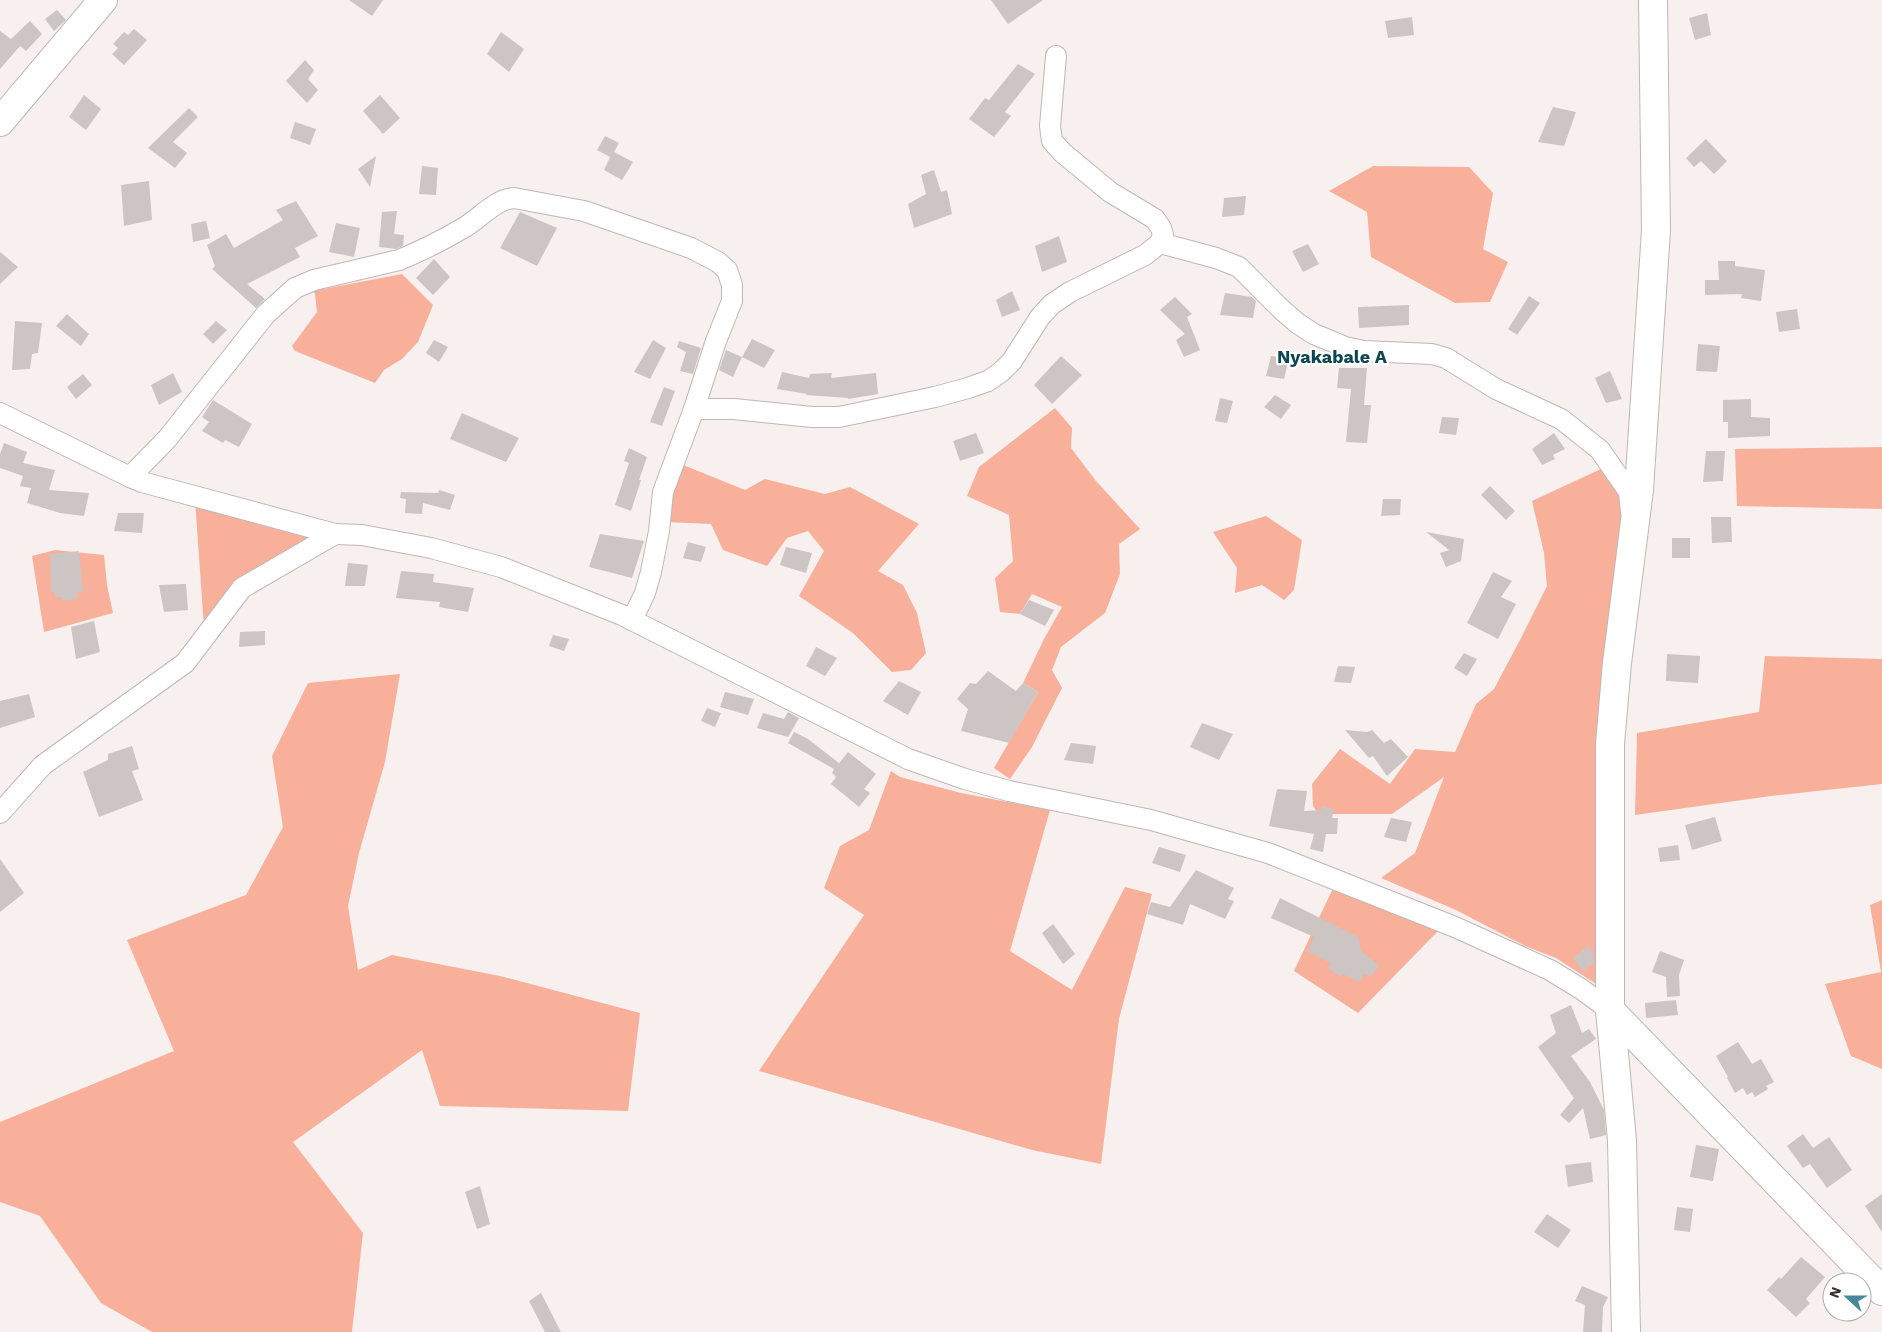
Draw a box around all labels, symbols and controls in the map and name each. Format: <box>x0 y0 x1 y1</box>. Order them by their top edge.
district label: Nyakabale A <box>1277 346 1388 367</box>
north arrow <box>1822 1272 1872 1322</box>
text: N <box>1826 1285 1844 1300</box>

